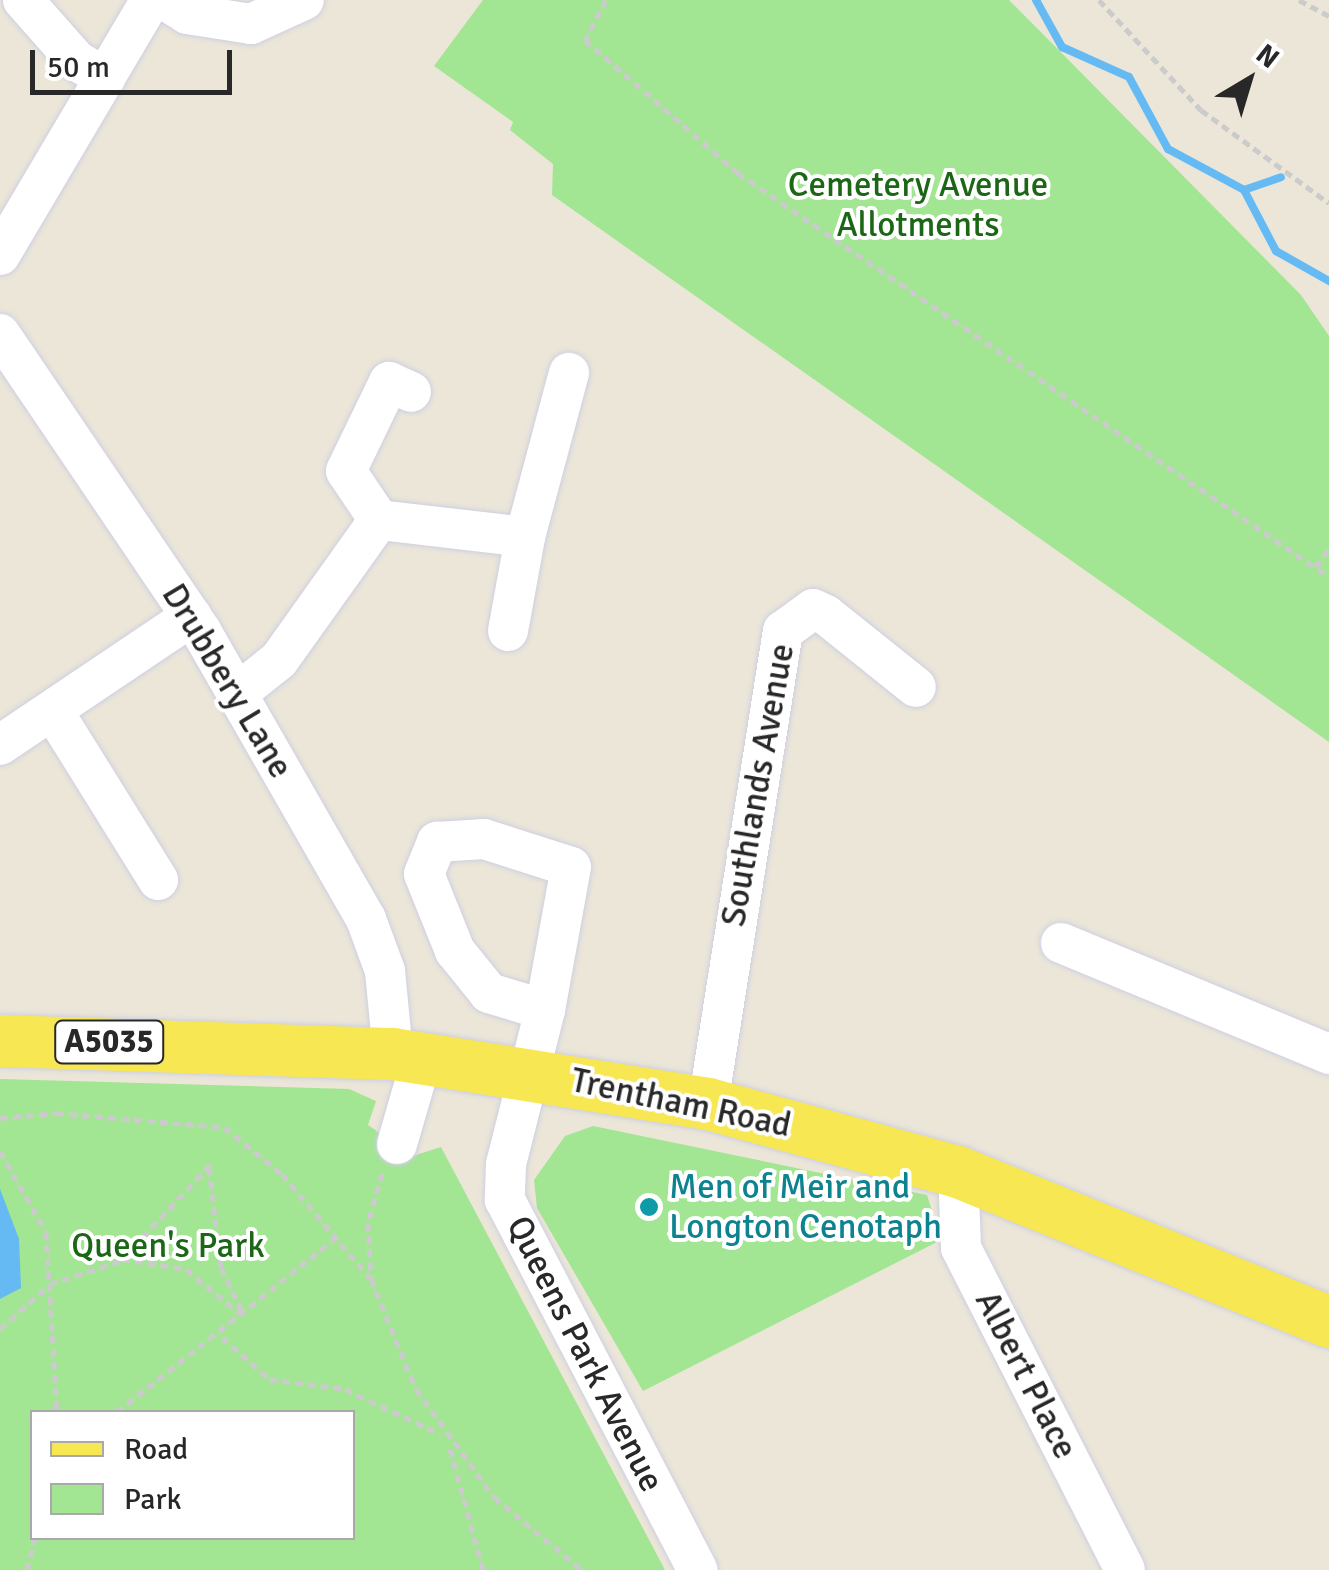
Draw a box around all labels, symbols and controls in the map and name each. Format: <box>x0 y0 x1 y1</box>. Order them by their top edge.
scale bar <box>35 30 238 92</box>
north arrow <box>1199 30 1299 130</box>
text: N <box>1249 37 1286 76</box>
text: 50 m <box>47 49 110 86</box>
park label: Cemetery Avenue Allotments <box>788 164 1048 246</box>
street label: Drubbery Lane <box>153 576 301 786</box>
street label: Southlands Avenue <box>712 640 804 930</box>
road number: A5035 <box>54 1015 164 1069</box>
street label: Trentham Road <box>567 1059 795 1147</box>
place label: Men of Meir and Longton Cenotaph <box>669 1166 942 1248</box>
marker: Men of Meir and Longton Cenotaph <box>638 1196 660 1218</box>
street label: Queens Park Avenue <box>497 1209 673 1499</box>
park label: Queen's Park <box>71 1225 265 1267</box>
street label: Albert Place <box>966 1284 1086 1466</box>
legend <box>30 1410 355 1540</box>
text: Road <box>124 1431 188 1468</box>
text: Park <box>124 1481 182 1518</box>

